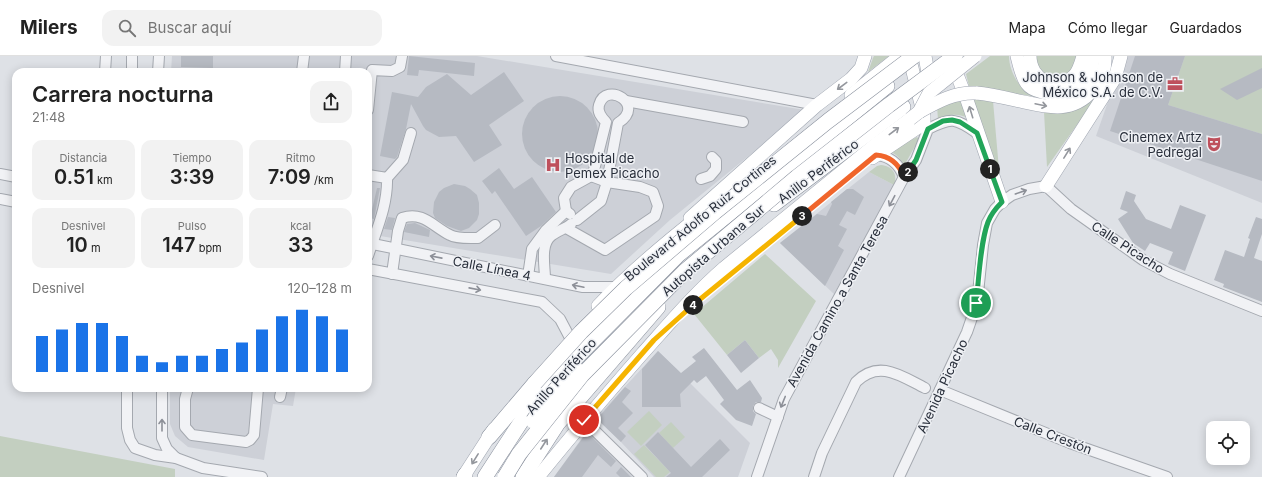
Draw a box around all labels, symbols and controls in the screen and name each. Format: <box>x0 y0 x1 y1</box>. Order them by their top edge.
search box <box>102 10 382 46</box>
text: Milers <box>20 16 78 39</box>
icon: search <box>116 17 138 39</box>
text: Buscar aquí <box>148 18 231 37</box>
text: Mapa <box>1009 19 1046 36</box>
text: Cómo llegar <box>1068 19 1148 36</box>
text: Guardados <box>1170 19 1242 36</box>
place label: Johnson & Johnson de México S.A. de C.V. <box>1022 69 1163 100</box>
office icon: Johnson & Johnson de México S.A. de C.V. <box>1166 75 1184 93</box>
text: Carrera nocturna <box>32 81 214 107</box>
button: share <box>310 81 352 123</box>
one-way arrow <box>836 81 847 90</box>
one-way arrow <box>1034 102 1047 110</box>
one-way arrow <box>967 106 974 119</box>
text: 21:48 <box>32 109 65 125</box>
one-way arrow <box>889 126 900 135</box>
place label: Cinemex Artz Pedregal <box>1119 129 1202 160</box>
street label: Anillo Periférico <box>774 135 862 207</box>
theatre icon: Cinemex Artz Pedregal <box>1205 135 1223 153</box>
one-way arrow <box>1064 147 1072 159</box>
place label: Hospital de Pemex Picacho <box>565 150 660 181</box>
text: Distancia <box>59 151 107 165</box>
text: Tiempo <box>172 151 212 165</box>
text: Ritmo <box>286 151 315 165</box>
street label: Boulevard Adolfo Ruiz Cortines <box>621 152 779 284</box>
hospital icon: Hospital de Pemex Picacho <box>544 156 562 174</box>
pin: 1 <box>980 159 1000 179</box>
pin: 2 <box>898 162 918 182</box>
text: 1 <box>988 162 992 176</box>
text: 0.51 <box>54 165 94 189</box>
text: 3:39 <box>170 165 214 189</box>
text: 7:09 <box>268 165 311 189</box>
text: 2 <box>905 165 911 179</box>
text: km <box>94 173 113 187</box>
text: /km <box>311 173 334 187</box>
one-way arrow <box>1014 188 1027 195</box>
one-way arrow <box>887 195 895 207</box>
street label: Autopista Urbana Sur <box>658 201 768 299</box>
pin: 3 <box>792 206 812 226</box>
text: 3 <box>798 209 806 223</box>
street label: Avenida Camino a Santa Teresa <box>783 212 891 390</box>
street label: Calle Picacho <box>1089 218 1168 277</box>
text: Desnivel <box>61 219 106 233</box>
text: Pulso <box>178 219 206 233</box>
text: kcal <box>290 219 311 233</box>
text: 10 <box>66 233 88 257</box>
text: 147 <box>162 233 196 257</box>
text: 33 <box>288 233 313 257</box>
text: m <box>88 241 101 255</box>
text: bpm <box>196 241 222 255</box>
one-way arrow <box>430 253 443 261</box>
street label: Calle Línea 4 <box>451 253 533 283</box>
text: Desnivel <box>32 280 84 296</box>
text: 120–128 m <box>288 280 352 296</box>
one-way arrow <box>571 281 584 289</box>
one-way arrow <box>468 286 481 294</box>
pin <box>959 286 993 320</box>
icon: arrive <box>965 292 987 314</box>
pin: 4 <box>683 295 703 315</box>
text: 4 <box>689 298 697 312</box>
street label: Anillo Periférico <box>523 334 600 417</box>
street label: Avenida Picacho <box>913 336 971 435</box>
one-way arrow <box>779 395 787 407</box>
pin <box>567 403 601 437</box>
icon: check <box>573 409 595 431</box>
street label: Calle Crestón <box>1012 413 1094 457</box>
one-way arrow <box>158 419 166 432</box>
map controls <box>1206 421 1250 465</box>
button: locate <box>1206 421 1250 465</box>
one-way arrow <box>540 439 548 450</box>
one-way arrow <box>471 453 479 464</box>

